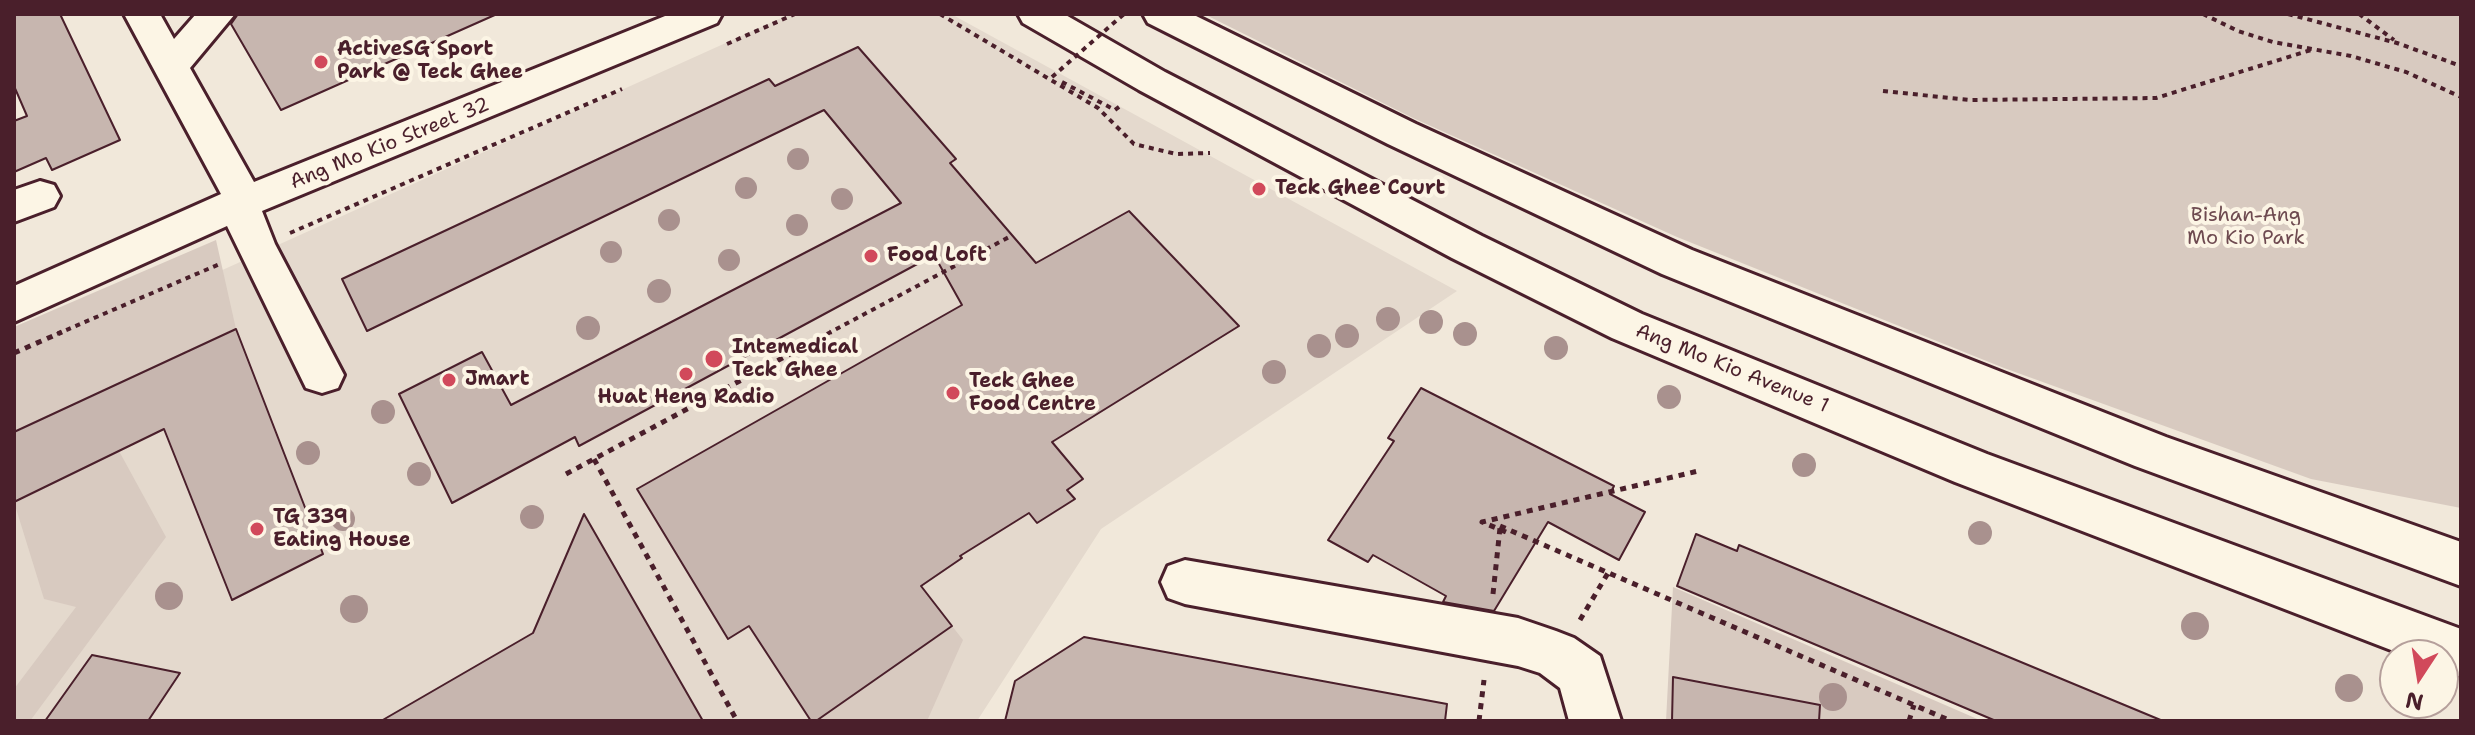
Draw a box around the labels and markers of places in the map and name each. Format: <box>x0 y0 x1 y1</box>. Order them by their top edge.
place label: ActiveSG Sport Park @ Teck Ghee <box>337 38 523 85</box>
marker: ActiveSG Sport Park @ Teck Ghee <box>312 53 330 71</box>
place label: Teck Ghee Court <box>1275 177 1445 201</box>
marker: Teck Ghee Court <box>1250 180 1268 198</box>
place label: Food Loft <box>887 244 987 268</box>
marker: Food Loft <box>862 247 880 265</box>
place label: Intemedical Teck Ghee <box>732 336 858 383</box>
marker: Intemedical Teck Ghee <box>703 348 725 370</box>
marker: Huat Heng Radio <box>677 365 695 383</box>
place label: Jmart <box>465 368 529 392</box>
place label: Teck Ghee Food Centre <box>969 370 1096 417</box>
marker: Jmart <box>440 371 458 389</box>
marker: Teck Ghee Food Centre <box>944 384 962 402</box>
place label: Huat Heng Radio <box>598 386 774 410</box>
place label: TG 339 Eating House <box>273 506 411 553</box>
marker: TG 339 Eating House <box>248 520 266 538</box>

